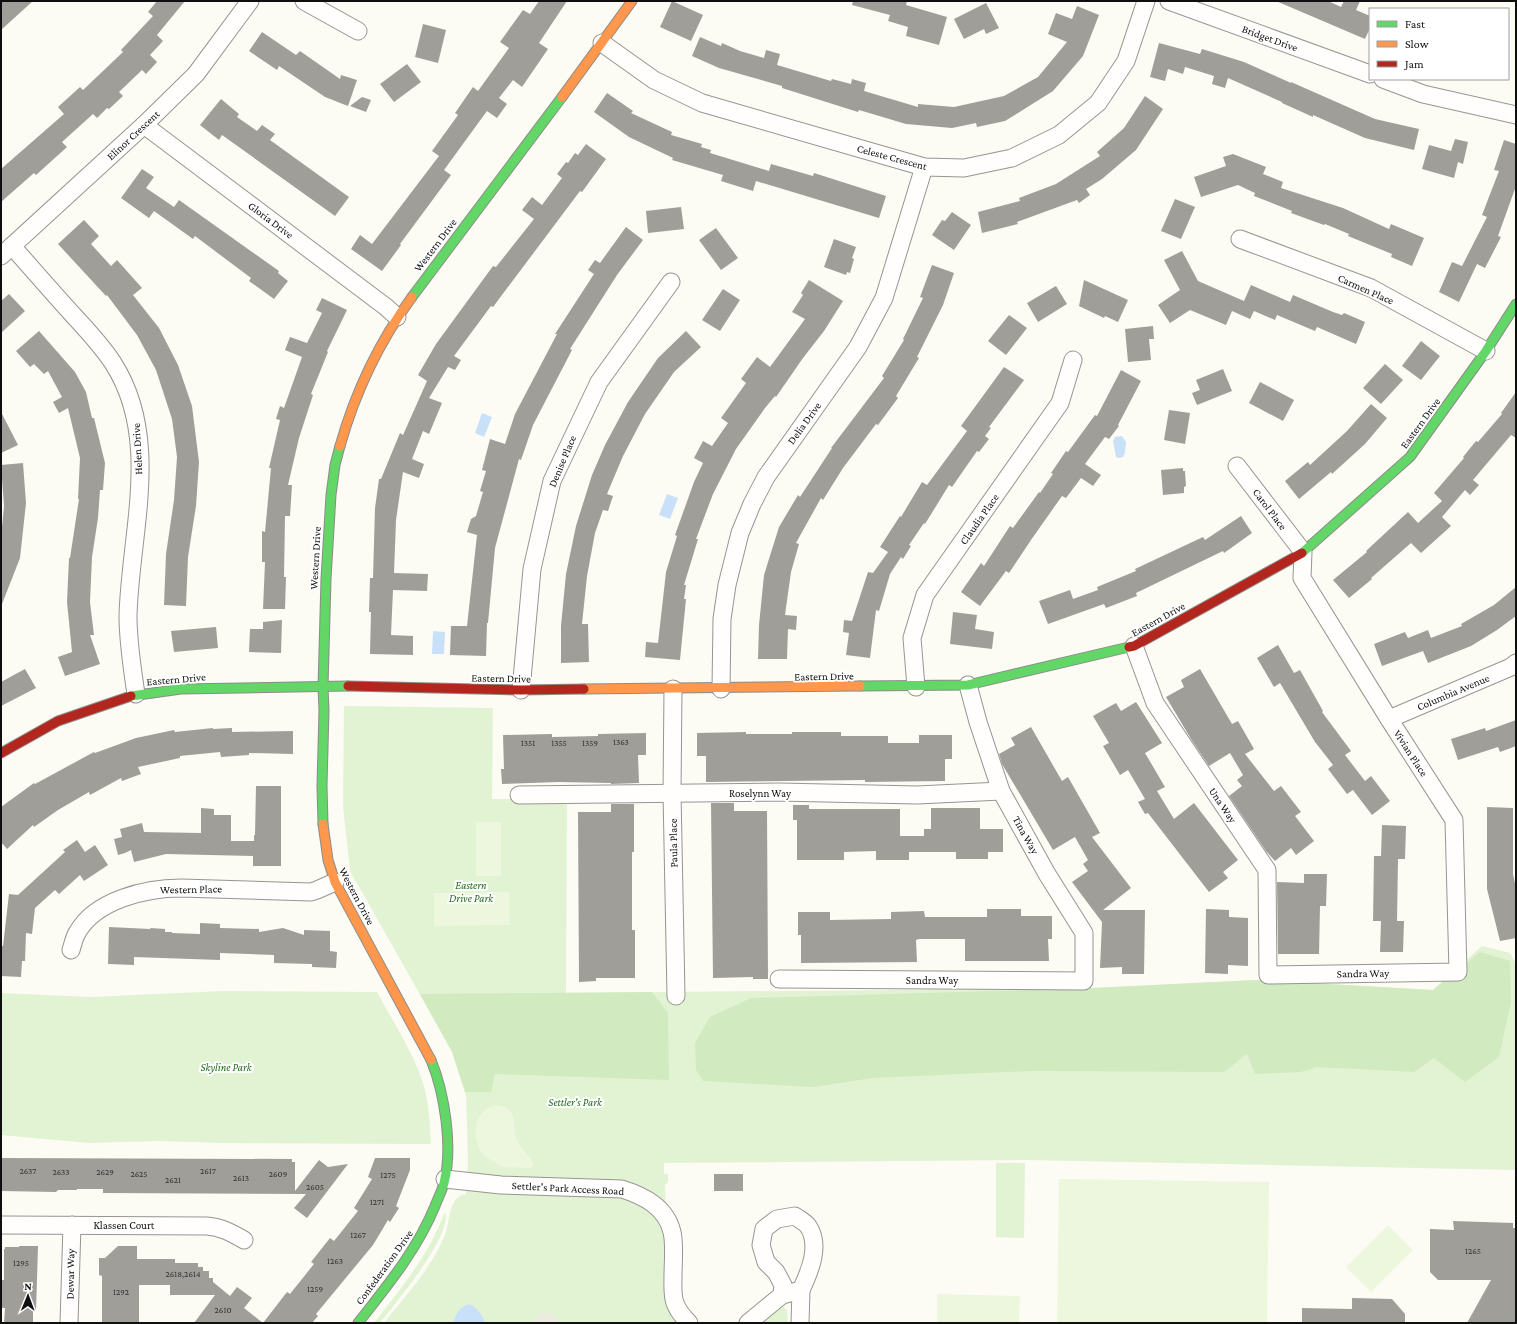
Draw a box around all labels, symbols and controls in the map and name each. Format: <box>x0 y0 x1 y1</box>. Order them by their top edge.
legend <box>1369 8 1509 80</box>
text: Fast <box>1405 17 1426 31</box>
street label: Bridget Drive <box>1240 22 1300 55</box>
text: Slow <box>1405 37 1429 51</box>
text: Jam <box>1404 57 1424 71</box>
street label: Elinor Crescent <box>104 107 162 162</box>
street label: Celeste Crescent <box>856 142 929 172</box>
street label: Gloria Drive <box>246 199 296 241</box>
street label: Western Drive <box>411 216 459 274</box>
street label: Carmen Place <box>1336 271 1396 307</box>
street label: Eastern Drive <box>1398 395 1442 451</box>
street label: Delia Drive <box>785 400 823 446</box>
street label: Helen Drive <box>130 423 144 475</box>
street label: Denise Place <box>546 433 578 489</box>
street label: Carol Place <box>1251 486 1289 532</box>
street label: Claudia Place <box>957 491 1001 547</box>
street label: Western Drive <box>307 526 323 590</box>
street label: Eastern Drive <box>1129 599 1187 639</box>
street label: Eastern Drive <box>794 669 854 683</box>
street label: Eastern Drive <box>146 670 206 688</box>
street label: Eastern Drive <box>471 671 531 685</box>
street label: Columbia Avenue <box>1415 671 1491 713</box>
street label: Vivian Place <box>1392 728 1431 779</box>
house number: 1363 <box>613 737 629 747</box>
house number: 1351 <box>521 738 535 748</box>
house number: 1355 <box>551 738 567 748</box>
house number: 1359 <box>582 738 598 748</box>
street label: Una Way <box>1206 785 1240 826</box>
street label: Roselynn Way <box>729 787 792 800</box>
street label: Tina Way <box>1010 814 1042 857</box>
street label: Paula Place <box>667 818 679 868</box>
street label: Western Drive <box>337 865 377 927</box>
park label: Eastern Drive Park <box>449 879 494 904</box>
street label: Western Place <box>160 882 222 896</box>
street label: Sandra Way <box>1337 967 1390 980</box>
street label: Sandra Way <box>906 974 959 987</box>
park label: Skyline Park <box>200 1061 253 1074</box>
park label: Settler's Park <box>548 1096 603 1108</box>
house number: 2637 <box>20 1166 36 1176</box>
house number: 2617 <box>200 1166 216 1176</box>
house number: 2633 <box>52 1167 70 1177</box>
house number: 2629 <box>96 1167 114 1177</box>
house number: 2625 <box>130 1169 148 1179</box>
house number: 2609 <box>269 1169 288 1179</box>
house number: 1275 <box>380 1170 396 1180</box>
house number: 2613 <box>233 1173 249 1183</box>
house number: 2621 <box>165 1175 181 1185</box>
street label: Settler's Park Access Road <box>512 1179 625 1197</box>
house number: 2605 <box>306 1182 324 1192</box>
house number: 1271 <box>370 1197 384 1207</box>
street label: Klassen Court <box>93 1219 155 1231</box>
street label: Confederation Drive <box>353 1227 415 1307</box>
house number: 1267 <box>350 1230 366 1240</box>
house number: 1265 <box>1465 1246 1481 1256</box>
street label: Dewar Way <box>64 1248 77 1300</box>
house number: 1263 <box>327 1256 343 1266</box>
house number: 1295 <box>13 1258 29 1268</box>
house number: 2618,2614 <box>165 1269 201 1279</box>
north arrow <box>8 1276 48 1316</box>
text: N <box>24 1280 33 1292</box>
house number: 1259 <box>307 1284 323 1294</box>
house number: 1292 <box>113 1287 129 1297</box>
house number: 2610 <box>215 1305 231 1315</box>

